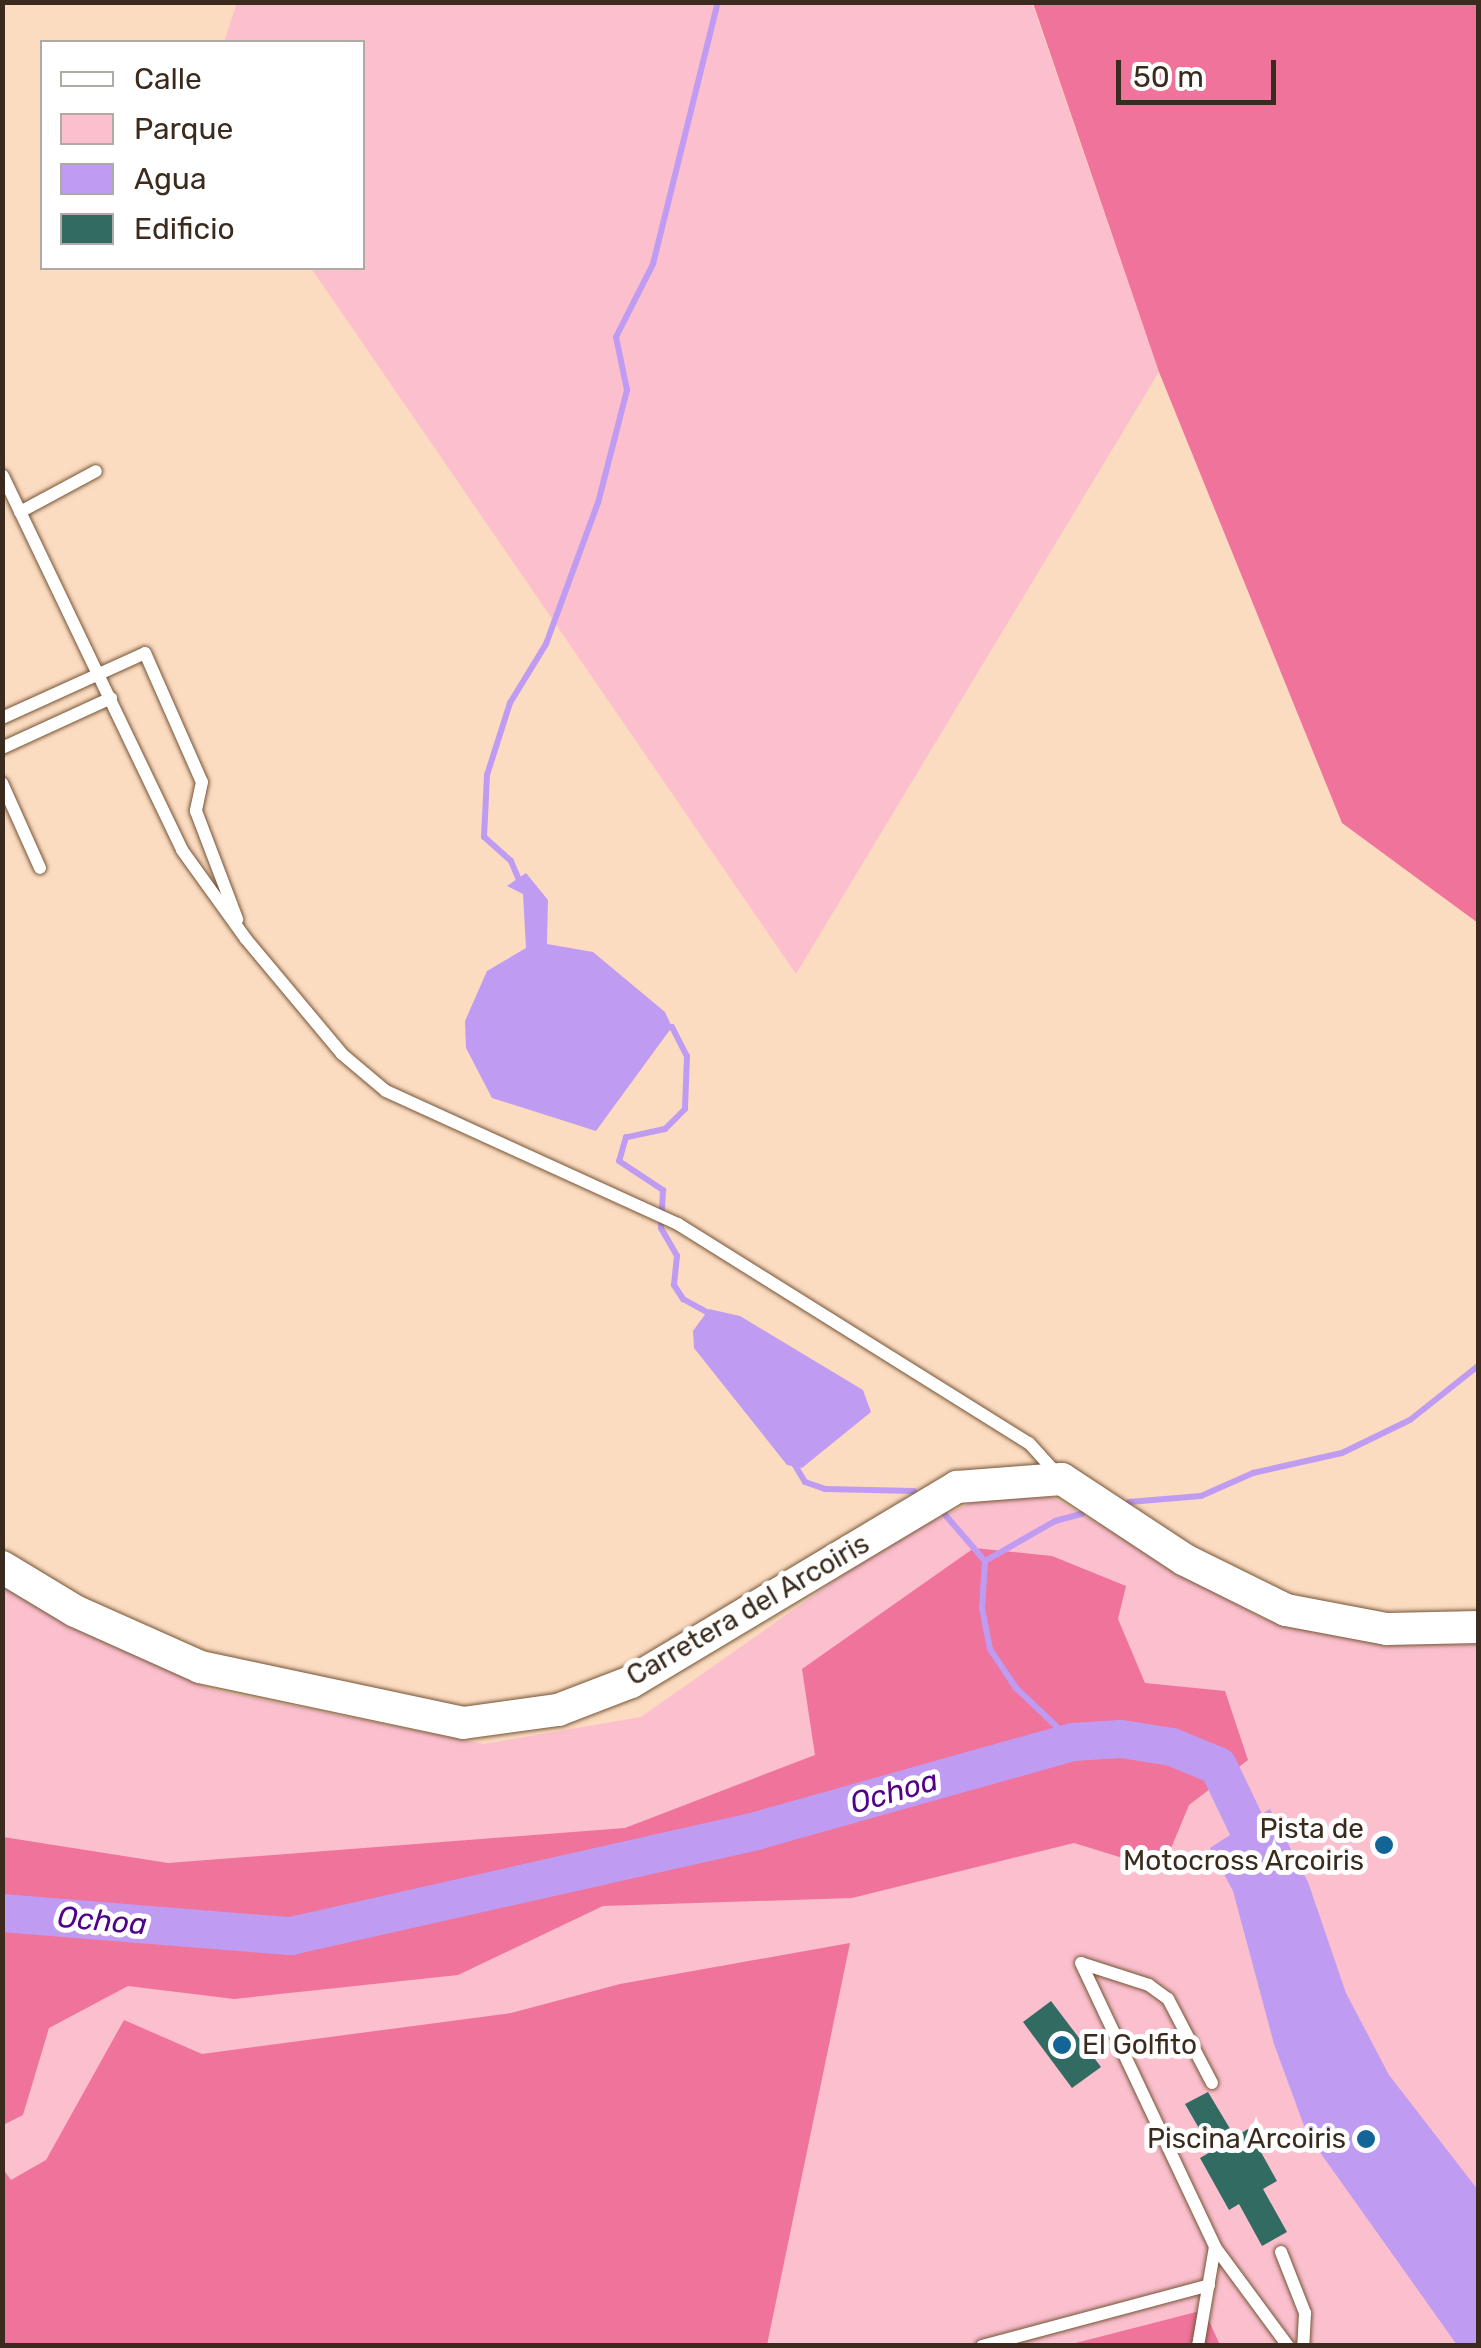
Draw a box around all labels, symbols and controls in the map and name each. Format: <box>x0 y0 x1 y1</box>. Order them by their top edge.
legend <box>40 40 365 270</box>
scale bar <box>1121 40 1281 102</box>
text: 50 m <box>1133 59 1204 95</box>
text: Calle <box>134 61 202 97</box>
text: Parque <box>134 111 233 147</box>
text: Agua <box>134 161 206 197</box>
text: Edificio <box>134 211 235 247</box>
street label: Carretera del Arcoiris <box>620 1527 876 1693</box>
water label: Ochoa <box>846 1762 942 1822</box>
place label: Pista de Motocross Arcoiris <box>1122 1812 1364 1878</box>
marker: Pista de Motocross Arcoiris <box>1373 1834 1395 1856</box>
water label: Ochoa <box>56 1899 148 1943</box>
place label: El Golfito <box>1082 2028 1197 2062</box>
marker: El Golfito <box>1051 2034 1073 2056</box>
place label: Piscina Arcoiris <box>1146 2122 1346 2156</box>
marker: Piscina Arcoiris <box>1355 2128 1377 2150</box>

